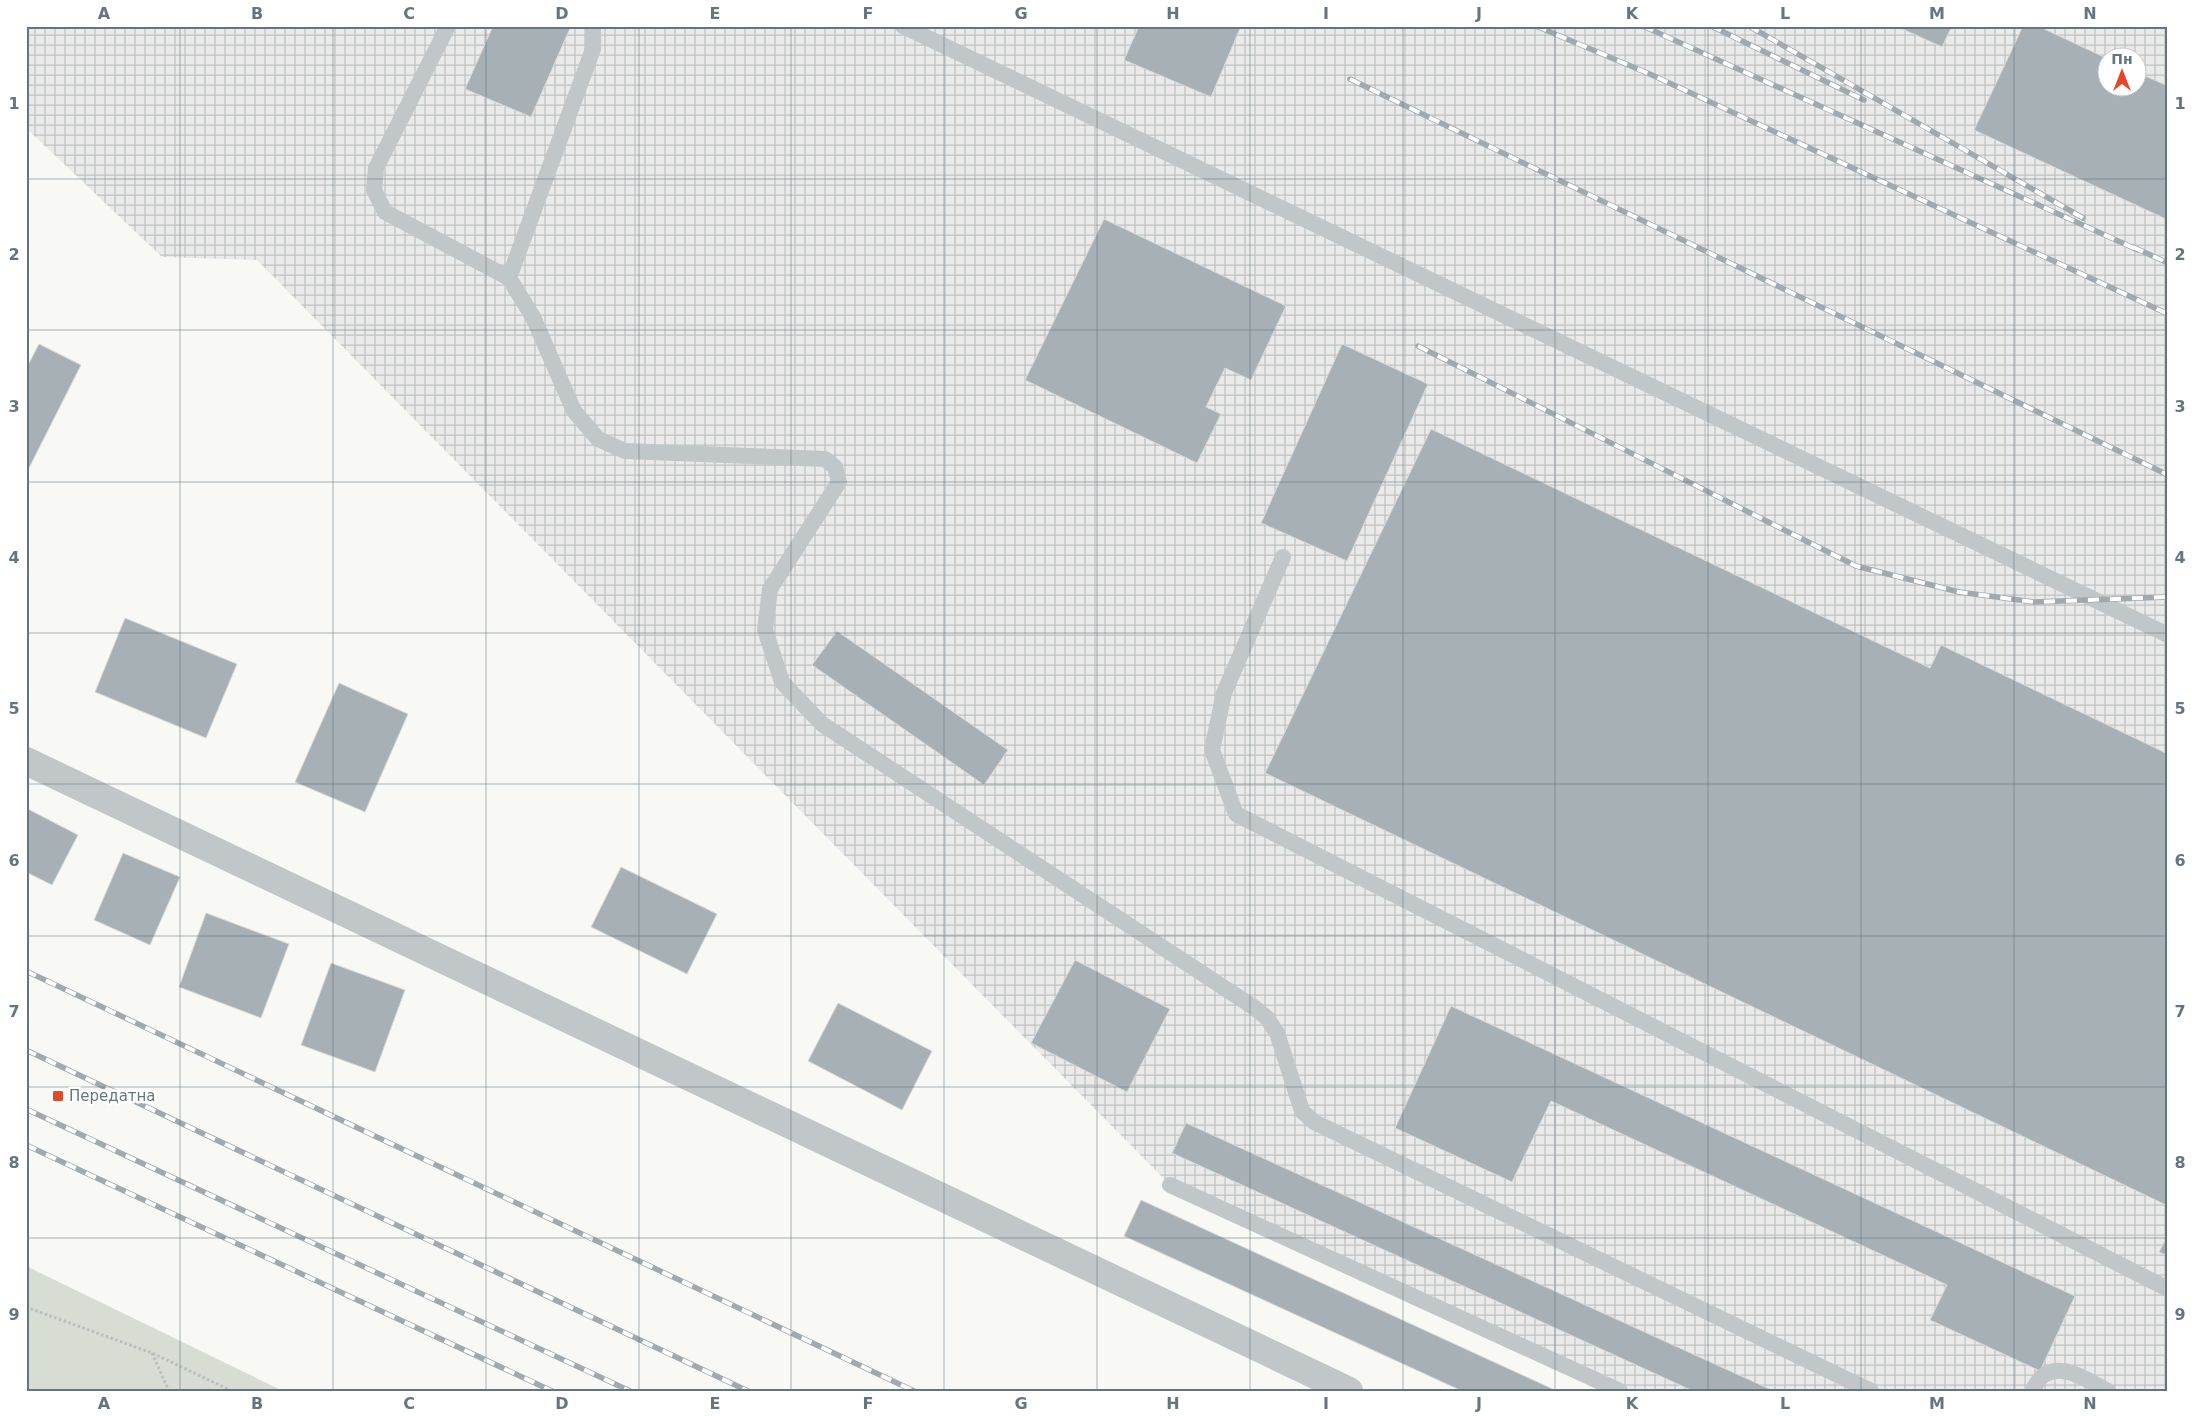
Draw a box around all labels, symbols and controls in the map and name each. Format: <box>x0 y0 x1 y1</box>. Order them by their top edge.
text: A <box>98 4 111 23</box>
text: B <box>251 4 263 23</box>
text: C <box>403 4 415 23</box>
text: D <box>555 4 569 23</box>
text: E <box>710 4 720 23</box>
text: F <box>863 4 873 23</box>
text: G <box>1014 4 1028 23</box>
text: H <box>1166 4 1180 23</box>
text: I <box>1323 4 1329 23</box>
text: J <box>1475 4 1482 23</box>
text: K <box>1626 4 1639 23</box>
text: L <box>1780 4 1790 23</box>
text: M <box>1929 4 1945 23</box>
text: N <box>2083 4 2097 23</box>
north arrow <box>2096 48 2146 98</box>
text: Пн <box>2111 51 2133 67</box>
text: 1 <box>8 94 20 113</box>
text: 1 <box>2174 94 2186 113</box>
text: 2 <box>8 245 20 264</box>
text: 2 <box>2174 245 2186 264</box>
text: 3 <box>8 397 20 416</box>
text: 3 <box>2174 397 2186 416</box>
text: 4 <box>8 548 20 567</box>
text: 4 <box>2174 548 2186 567</box>
text: 5 <box>8 699 20 718</box>
text: 5 <box>2174 699 2186 718</box>
text: 6 <box>8 851 20 870</box>
text: 6 <box>2174 851 2186 870</box>
text: 7 <box>8 1002 20 1021</box>
text: 7 <box>2174 1002 2186 1021</box>
place label: Передатна <box>69 1087 156 1105</box>
marker: Передатна <box>51 1089 65 1103</box>
text: 8 <box>8 1153 20 1172</box>
text: 8 <box>2174 1153 2186 1172</box>
text: 9 <box>8 1305 20 1324</box>
text: 9 <box>2174 1305 2186 1324</box>
text: A <box>98 1394 111 1413</box>
text: B <box>251 1394 263 1413</box>
text: C <box>403 1394 415 1413</box>
text: D <box>555 1394 569 1413</box>
text: E <box>710 1394 720 1413</box>
text: F <box>863 1394 873 1413</box>
text: G <box>1014 1394 1028 1413</box>
text: H <box>1166 1394 1180 1413</box>
text: I <box>1323 1394 1329 1413</box>
text: J <box>1475 1394 1482 1413</box>
text: K <box>1626 1394 1639 1413</box>
text: L <box>1780 1394 1790 1413</box>
text: M <box>1929 1394 1945 1413</box>
text: N <box>2083 1394 2097 1413</box>

